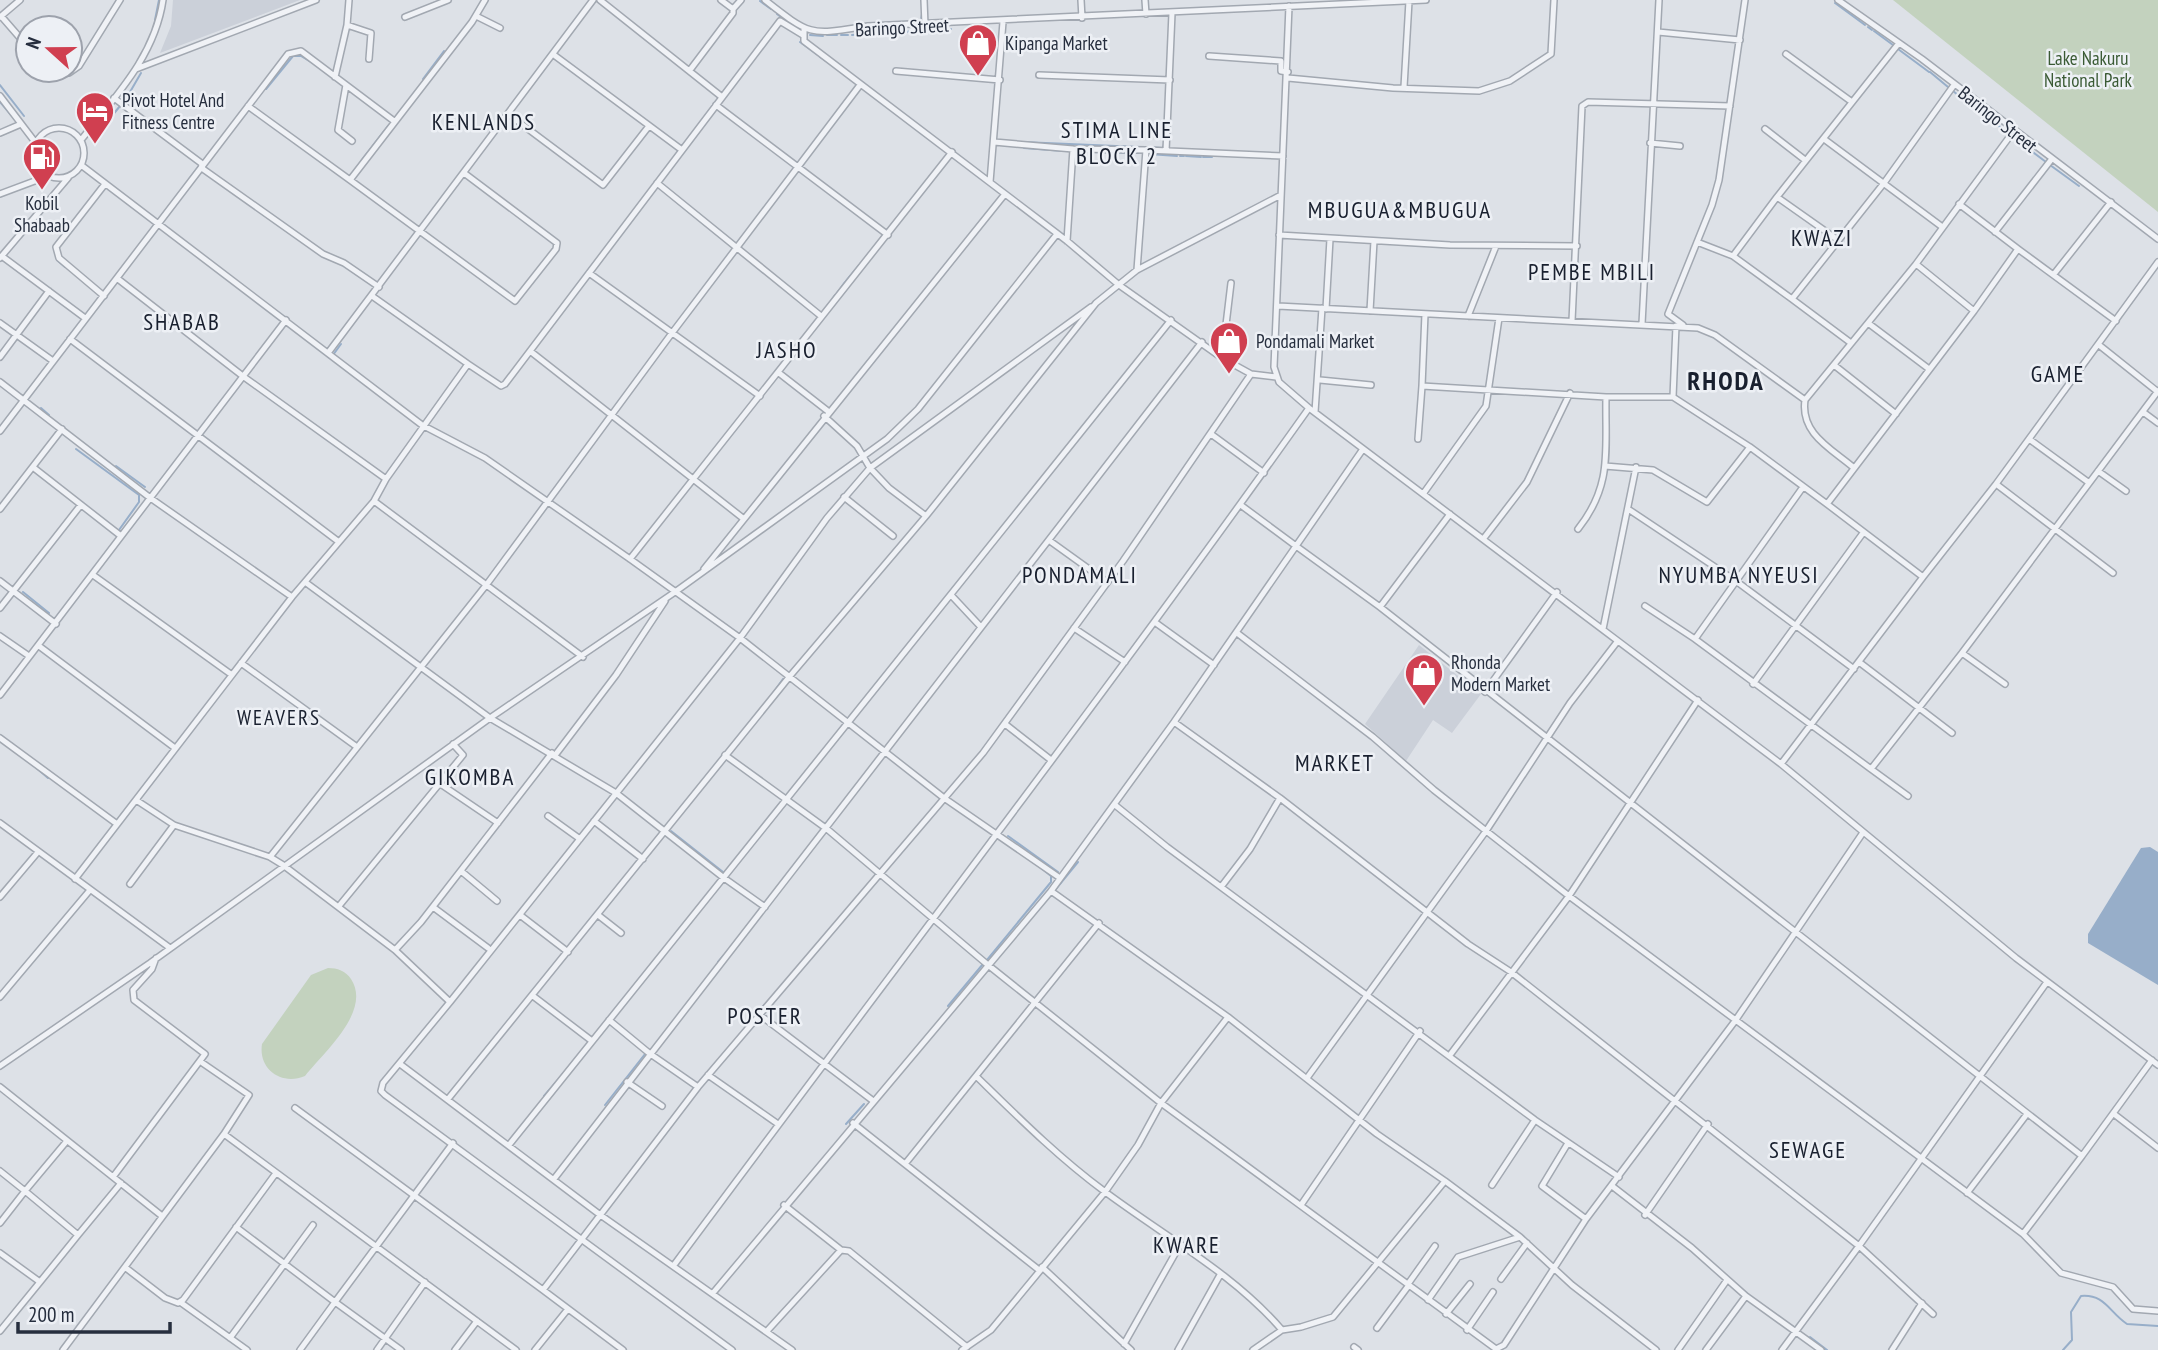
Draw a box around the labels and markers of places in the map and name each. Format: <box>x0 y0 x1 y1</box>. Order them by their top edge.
shop icon: Kipanga Market <box>957 22 999 77</box>
place label: Kipanga Market <box>1005 31 1108 55</box>
place label: Pivot Hotel And Fitness Centre <box>122 88 224 134</box>
hotel icon: Pivot Hotel And Fitness Centre <box>74 90 116 145</box>
fuel station icon: Kobil Shabaab <box>21 136 63 191</box>
place label: Kobil Shabaab <box>14 191 70 237</box>
shop icon: Pondamali Market <box>1208 320 1250 375</box>
place label: Pondamali Market <box>1256 329 1375 353</box>
place label: Rhonda Modern Market <box>1451 650 1551 696</box>
shop icon: Rhonda Modern Market <box>1403 652 1445 707</box>

